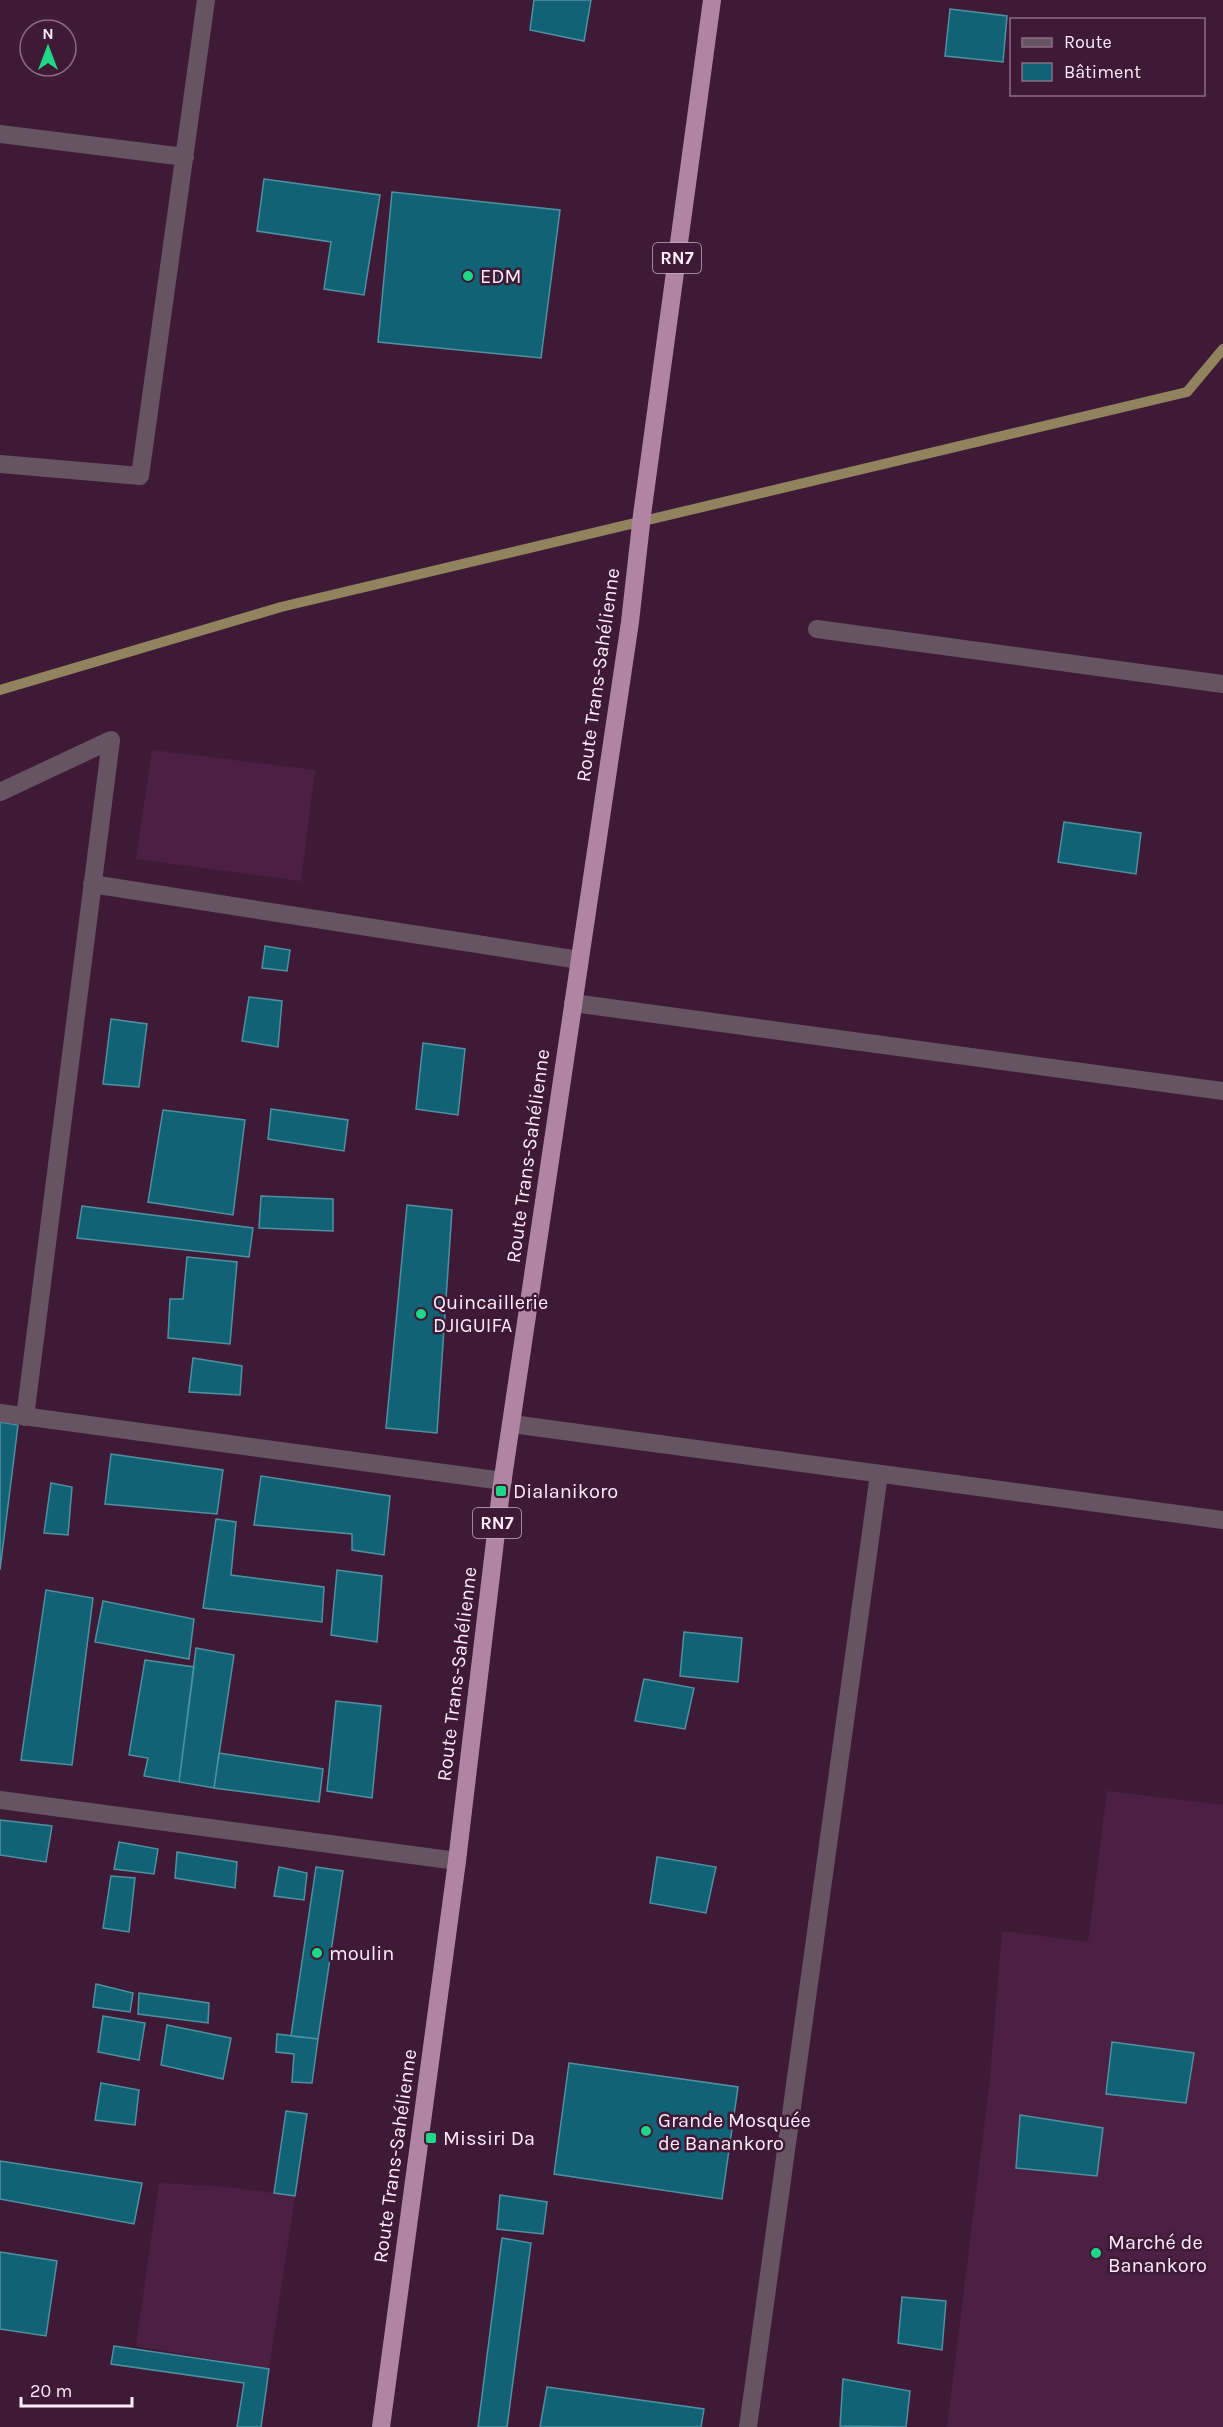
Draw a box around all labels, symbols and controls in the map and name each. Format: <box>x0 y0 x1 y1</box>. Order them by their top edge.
north arrow <box>18 18 78 78</box>
legend <box>1010 18 1205 96</box>
text: N <box>42 24 54 43</box>
text: Route <box>1064 31 1112 53</box>
text: Bâtiment <box>1064 61 1141 83</box>
road number: RN7 <box>653 243 701 273</box>
place label: EDM <box>480 265 521 288</box>
marker: EDM <box>461 269 475 283</box>
street label: Route Trans-Sahélienne <box>572 567 624 783</box>
street label: Route Trans-Sahélienne <box>502 1048 554 1264</box>
place label: Quincaillerie DJIGUIFA <box>433 1291 548 1337</box>
marker: Quincaillerie DJIGUIFA <box>414 1307 428 1321</box>
place label: Dialanikoro <box>513 1480 618 1503</box>
marker: Dialanikoro <box>494 1484 508 1498</box>
road number: RN7 <box>473 1508 521 1538</box>
street label: Route Trans-Sahélienne <box>432 1565 482 1783</box>
place label: moulin <box>329 1942 394 1965</box>
marker: moulin <box>310 1946 324 1960</box>
street label: Route Trans-Sahélienne <box>369 2048 421 2264</box>
place label: Grande Mosquée de Banankoro <box>658 2109 811 2155</box>
marker: Grande Mosquée de Banankoro <box>639 2124 653 2138</box>
place label: Missiri Da <box>443 2127 535 2150</box>
marker: Missiri Da <box>424 2131 438 2145</box>
place label: Marché de Banankoro <box>1108 2231 1207 2277</box>
marker: Marché de Banankoro <box>1089 2246 1103 2260</box>
scale bar <box>21 2370 132 2408</box>
text: 20 m <box>30 2380 72 2402</box>

